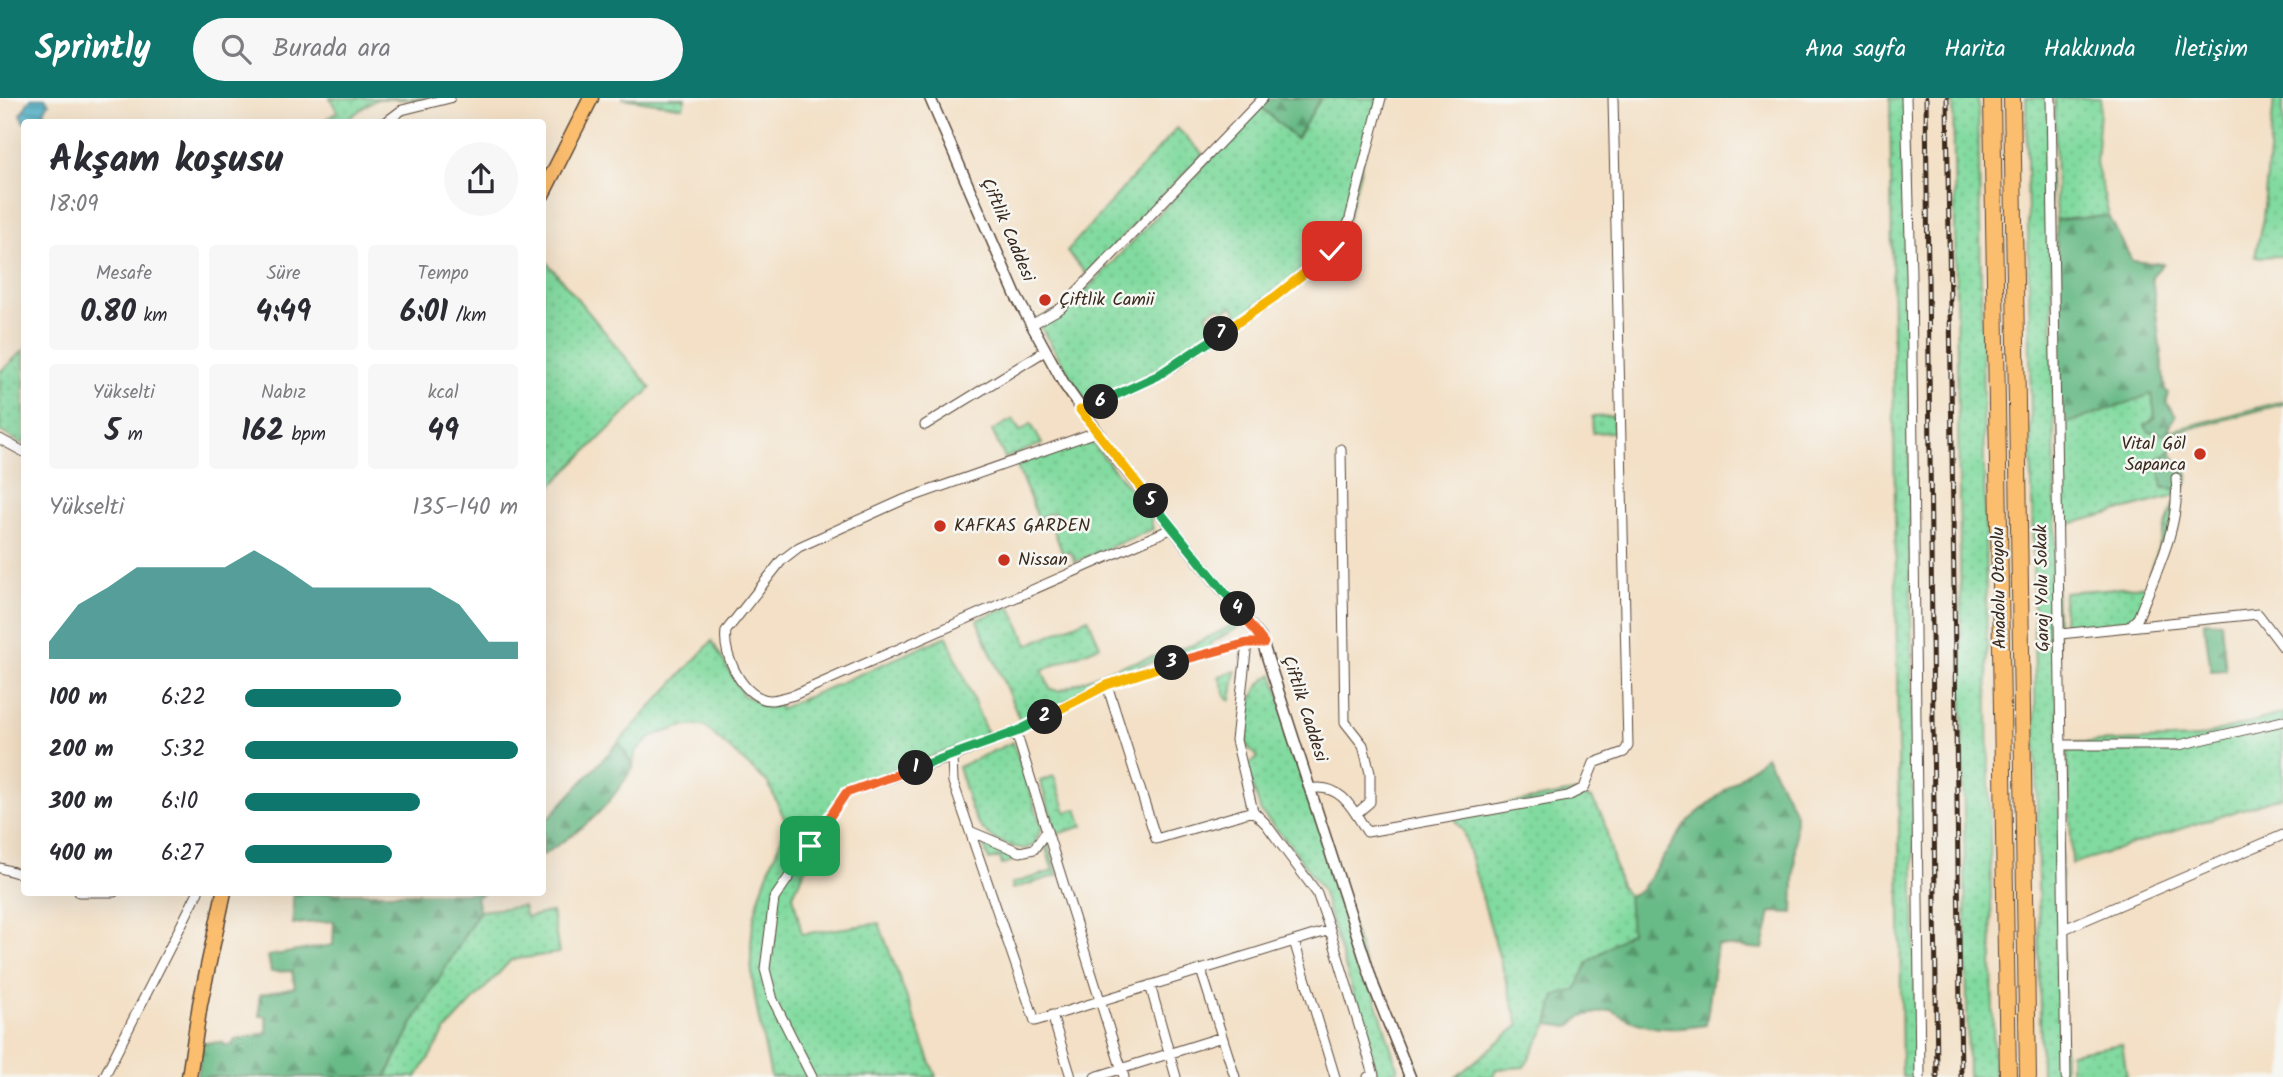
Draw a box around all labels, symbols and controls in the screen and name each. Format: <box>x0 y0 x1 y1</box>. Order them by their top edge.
search box <box>193 18 683 81</box>
text: Sprintly <box>35 23 151 76</box>
text: Burada ara <box>273 28 391 70</box>
icon: search <box>217 30 255 68</box>
text: Ana sayfa <box>1805 30 1906 69</box>
text: Harita <box>1944 30 2006 69</box>
text: Hakkında <box>2044 30 2136 69</box>
text: İletişim <box>2174 30 2248 69</box>
text: Akşam koşusu <box>49 131 283 191</box>
button: share <box>444 142 518 216</box>
street label: Çiftlik Caddesi <box>972 173 1042 287</box>
text: 18:09 <box>49 187 98 223</box>
pin <box>1302 221 1362 281</box>
icon: check <box>1313 232 1351 270</box>
text: Mesafe <box>96 259 152 289</box>
text: Süre <box>266 259 301 289</box>
text: Tempo <box>417 259 469 289</box>
place label: Çiftlik Camii <box>1059 286 1155 315</box>
text: 0.80 <box>80 289 136 337</box>
text: 4:49 <box>256 289 311 337</box>
text: 6:01 <box>400 289 448 337</box>
marker: Çiftlik Camii <box>1037 292 1053 308</box>
text: km <box>136 301 167 331</box>
text: /km <box>448 301 486 331</box>
pin: 7 <box>1204 316 1238 352</box>
text: 7 <box>1216 318 1225 348</box>
text: Yükselti <box>93 378 155 408</box>
text: Nabız <box>261 378 306 408</box>
text: kcal <box>428 378 459 408</box>
pin: 6 <box>1084 384 1118 420</box>
text: 6 <box>1095 386 1106 416</box>
text: 5 <box>105 408 120 456</box>
text: 162 <box>241 408 284 456</box>
text: 49 <box>427 408 459 456</box>
text: m <box>120 420 143 450</box>
text: bpm <box>284 420 326 450</box>
place label: Vital Göl Sapanca <box>2122 430 2187 480</box>
marker: Vital Göl Sapanca <box>2192 446 2208 462</box>
pin: 5 <box>1134 484 1168 518</box>
text: 5 <box>1146 485 1155 515</box>
text: Yükselti <box>49 490 124 526</box>
text: 135–140 m <box>412 490 518 526</box>
place label: KAFKAS GARDEN <box>954 512 1090 541</box>
marker: KAFKAS GARDEN <box>932 518 948 534</box>
street label: Garaj Yolu Sokak <box>2027 523 2059 652</box>
street label: Anadolu Otoyolu <box>1984 526 2016 649</box>
place label: Nissan <box>1018 546 1068 575</box>
marker: Nissan <box>996 552 1012 568</box>
pin: 4 <box>1220 592 1256 626</box>
text: 4 <box>1232 593 1243 623</box>
pin: 3 <box>1154 646 1190 680</box>
text: 3 <box>1166 647 1177 677</box>
street label: Çiftlik Caddesi <box>1273 652 1335 767</box>
text: 100 m <box>49 680 107 716</box>
text: 6:22 <box>161 680 206 716</box>
pin: 2 <box>1028 700 1062 734</box>
text: 2 <box>1039 701 1050 731</box>
text: 200 m <box>49 732 114 768</box>
text: 5:32 <box>161 732 206 768</box>
pin: 1 <box>898 750 934 786</box>
text: 1 <box>913 752 918 782</box>
text: 300 m <box>49 784 113 820</box>
text: 6:10 <box>161 784 198 820</box>
pin <box>780 816 840 876</box>
icon: arrive <box>791 827 829 865</box>
text: 400 m <box>49 836 113 872</box>
text: 6:27 <box>161 836 203 872</box>

